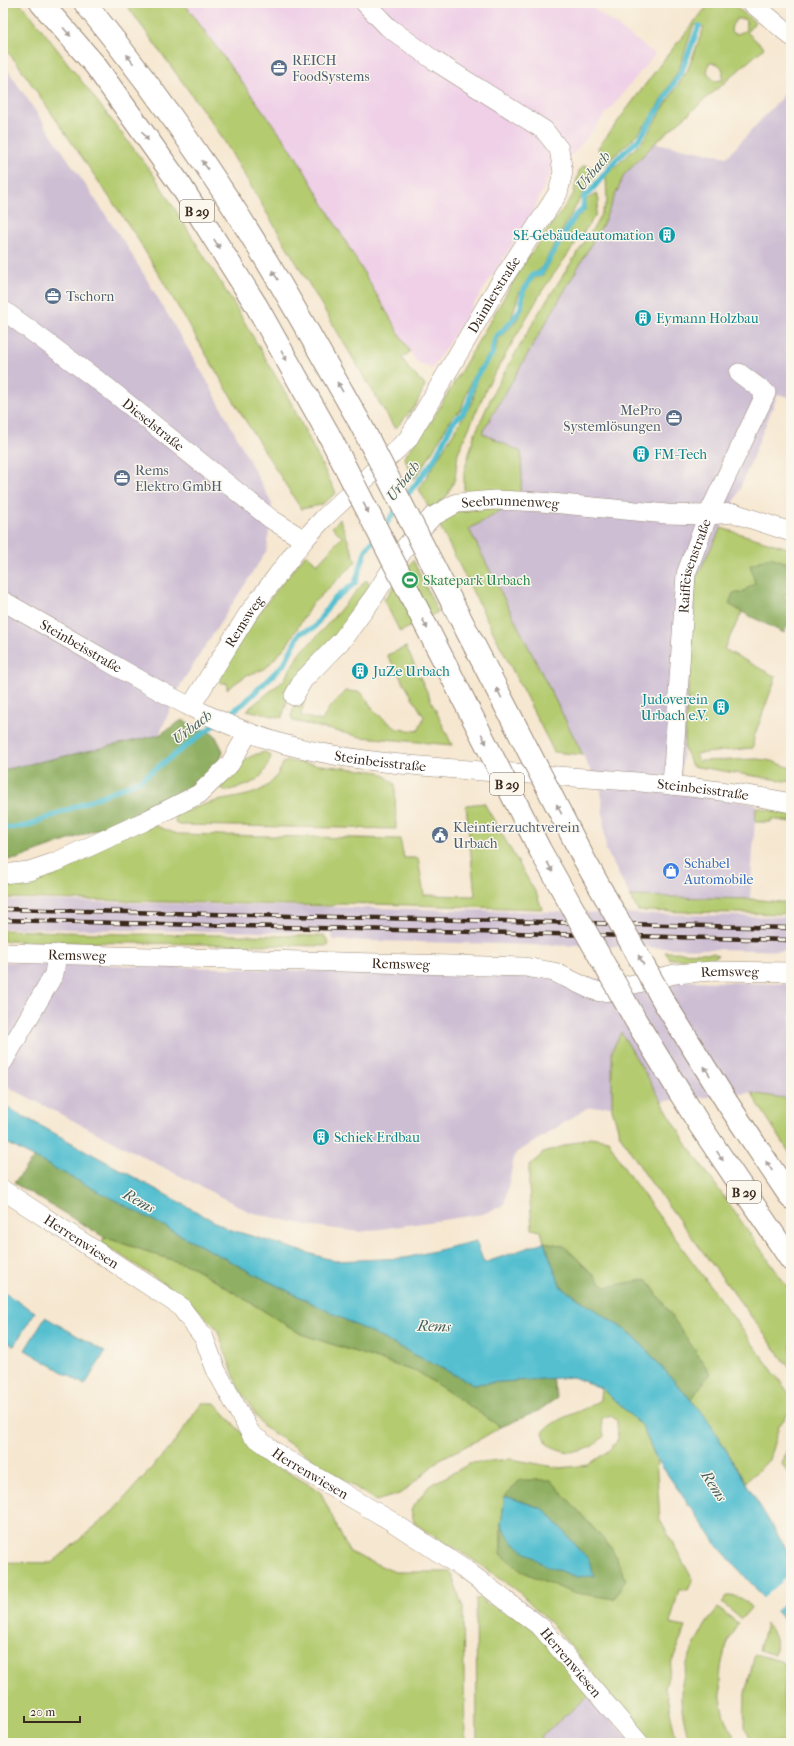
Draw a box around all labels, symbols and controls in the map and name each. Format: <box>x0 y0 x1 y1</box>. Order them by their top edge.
one-way arrow <box>62 27 71 38</box>
place label: REICH FoodSystems <box>292 52 370 85</box>
one-way arrow <box>126 54 134 65</box>
office icon: REICH FoodSystems <box>269 58 289 78</box>
one-way arrow <box>141 131 149 141</box>
water label: Urbach <box>572 147 615 194</box>
one-way arrow <box>201 160 209 170</box>
road number: B 29 <box>180 200 214 222</box>
building icon: SE-Gebäudeautomation <box>657 225 677 245</box>
place label: SE-Gebäudeautomation <box>513 227 654 244</box>
one-way arrow <box>214 238 221 250</box>
street label: Daimlerstraße <box>464 253 524 336</box>
one-way arrow <box>271 270 279 280</box>
office icon: Tschorn <box>43 286 63 306</box>
place label: Tschorn <box>66 288 114 305</box>
building icon: Eymann Holzbau <box>633 308 653 328</box>
place label: Eymann Holzbau <box>656 310 759 327</box>
one-way arrow <box>281 350 288 362</box>
one-way arrow <box>336 381 343 393</box>
street label: Dieselstraße <box>119 395 188 455</box>
place label: MePro Systemlösungen <box>563 402 661 435</box>
office icon: MePro Systemlösungen <box>664 408 684 428</box>
building icon: FM-Tech <box>631 444 651 464</box>
place label: FM-Tech <box>654 446 707 463</box>
water label: Urbach <box>382 457 424 505</box>
place label: Rems Elektro GmbH <box>135 462 222 495</box>
office icon: Rems Elektro GmbH <box>112 468 132 488</box>
street label: Seebrunnenweg <box>461 492 560 513</box>
one-way arrow <box>363 502 369 513</box>
street label: Raiffeisenstraße <box>675 516 715 614</box>
sports icon: Skatepark Urbach <box>400 570 420 590</box>
place label: Skatepark Urbach <box>423 572 531 589</box>
street label: Remsweg <box>222 592 268 650</box>
street label: Steinbeisstraße <box>37 616 125 677</box>
one-way arrow <box>422 618 428 629</box>
building icon: JuZe Urbach <box>350 661 370 681</box>
place label: JuZe Urbach <box>372 663 450 680</box>
one-way arrow <box>496 687 502 699</box>
place label: Judoverein Urbach e.V. <box>641 691 708 724</box>
building icon: Judoverein Urbach e.V. <box>711 697 731 717</box>
water label: Urbach <box>168 706 216 748</box>
one-way arrow <box>481 734 487 745</box>
street label: Steinbeisstraße <box>333 747 427 775</box>
road number: B 29 <box>490 773 524 795</box>
street label: Steinbeisstraße <box>656 776 750 804</box>
one-way arrow <box>555 803 562 814</box>
place label: Kleintierzuchtverein Urbach <box>453 819 580 852</box>
public building icon: Kleintierzuchtverein Urbach <box>430 825 450 845</box>
place label: Schabel Automobile <box>683 855 754 888</box>
one-way arrow <box>547 861 553 873</box>
shop icon: Schabel Automobile <box>661 861 681 881</box>
street label: Remsweg <box>48 946 107 965</box>
one-way arrow <box>637 954 644 966</box>
street label: Remsweg <box>371 955 431 973</box>
street label: Remsweg <box>700 963 759 981</box>
one-way arrow <box>704 1065 711 1077</box>
building icon: Schiek Erdbau <box>311 1127 331 1147</box>
place label: Schiek Erdbau <box>334 1129 420 1146</box>
one-way arrow <box>717 1150 724 1162</box>
one-way arrow <box>765 1161 773 1171</box>
road number: B 29 <box>727 1181 761 1203</box>
water label: Rems <box>119 1185 158 1217</box>
street label: Herrenwiesen <box>41 1211 122 1273</box>
water label: Rems <box>416 1316 451 1336</box>
street label: Herrenwiesen <box>268 1444 351 1503</box>
water label: Rems <box>697 1466 731 1505</box>
street label: Herrenwiesen <box>536 1624 605 1701</box>
scale bar <box>24 1698 80 1724</box>
text: 20 m <box>30 1705 55 1719</box>

